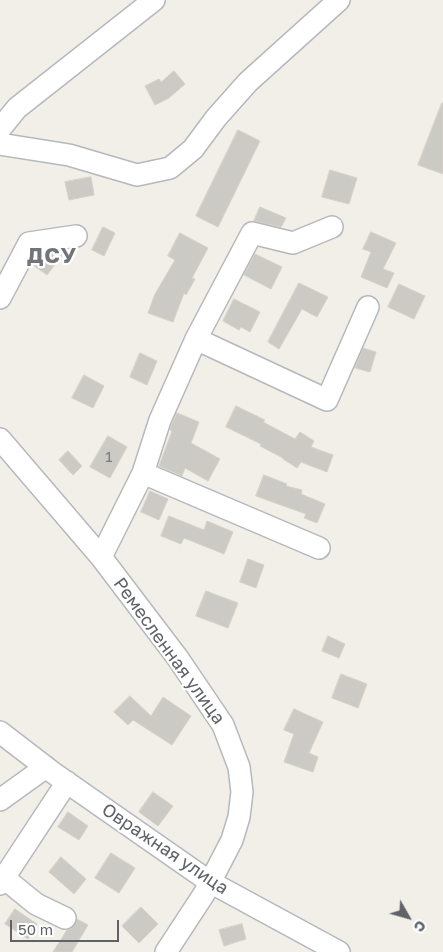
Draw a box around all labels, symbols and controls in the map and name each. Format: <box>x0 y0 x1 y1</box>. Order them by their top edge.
district label: ДСУ <box>27 243 77 269</box>
house number: 1 <box>105 448 113 466</box>
street label: Ремесленная улица <box>109 574 229 728</box>
street label: Овражная улица <box>98 799 232 899</box>
north arrow <box>383 892 433 942</box>
scale bar <box>12 910 121 942</box>
text: С <box>410 917 430 936</box>
text: 50 m <box>18 920 53 938</box>

